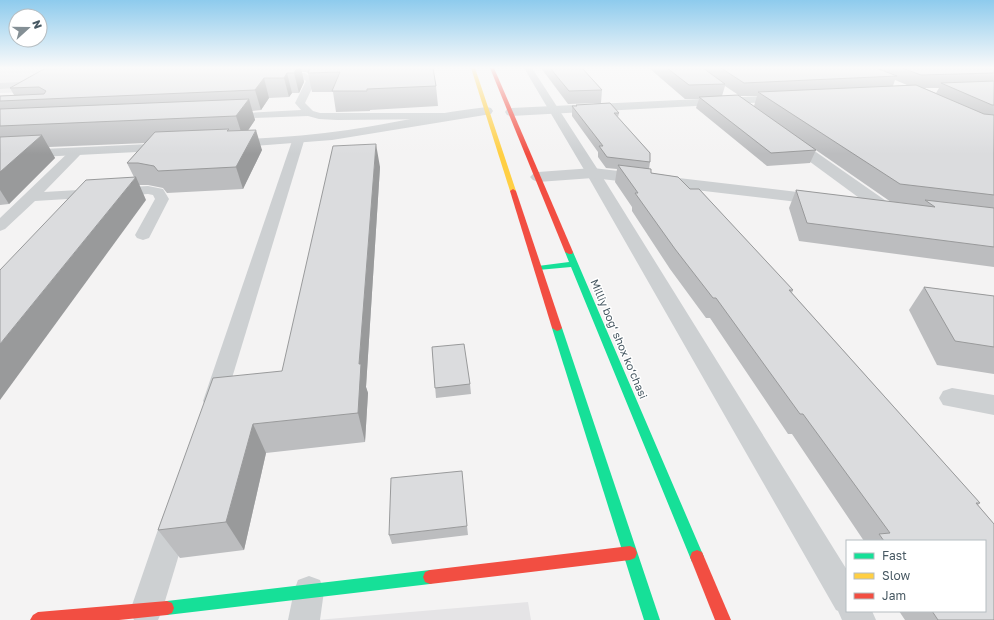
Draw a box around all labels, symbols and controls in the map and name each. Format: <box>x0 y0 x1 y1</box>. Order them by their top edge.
north arrow <box>8 8 48 48</box>
text: N <box>30 18 45 30</box>
street label: Milliy bog‘ shox ko‘chasi <box>588 277 651 401</box>
legend <box>846 540 986 612</box>
text: Fast <box>882 548 907 563</box>
text: Slow <box>882 568 910 583</box>
text: Jam <box>882 588 906 603</box>

